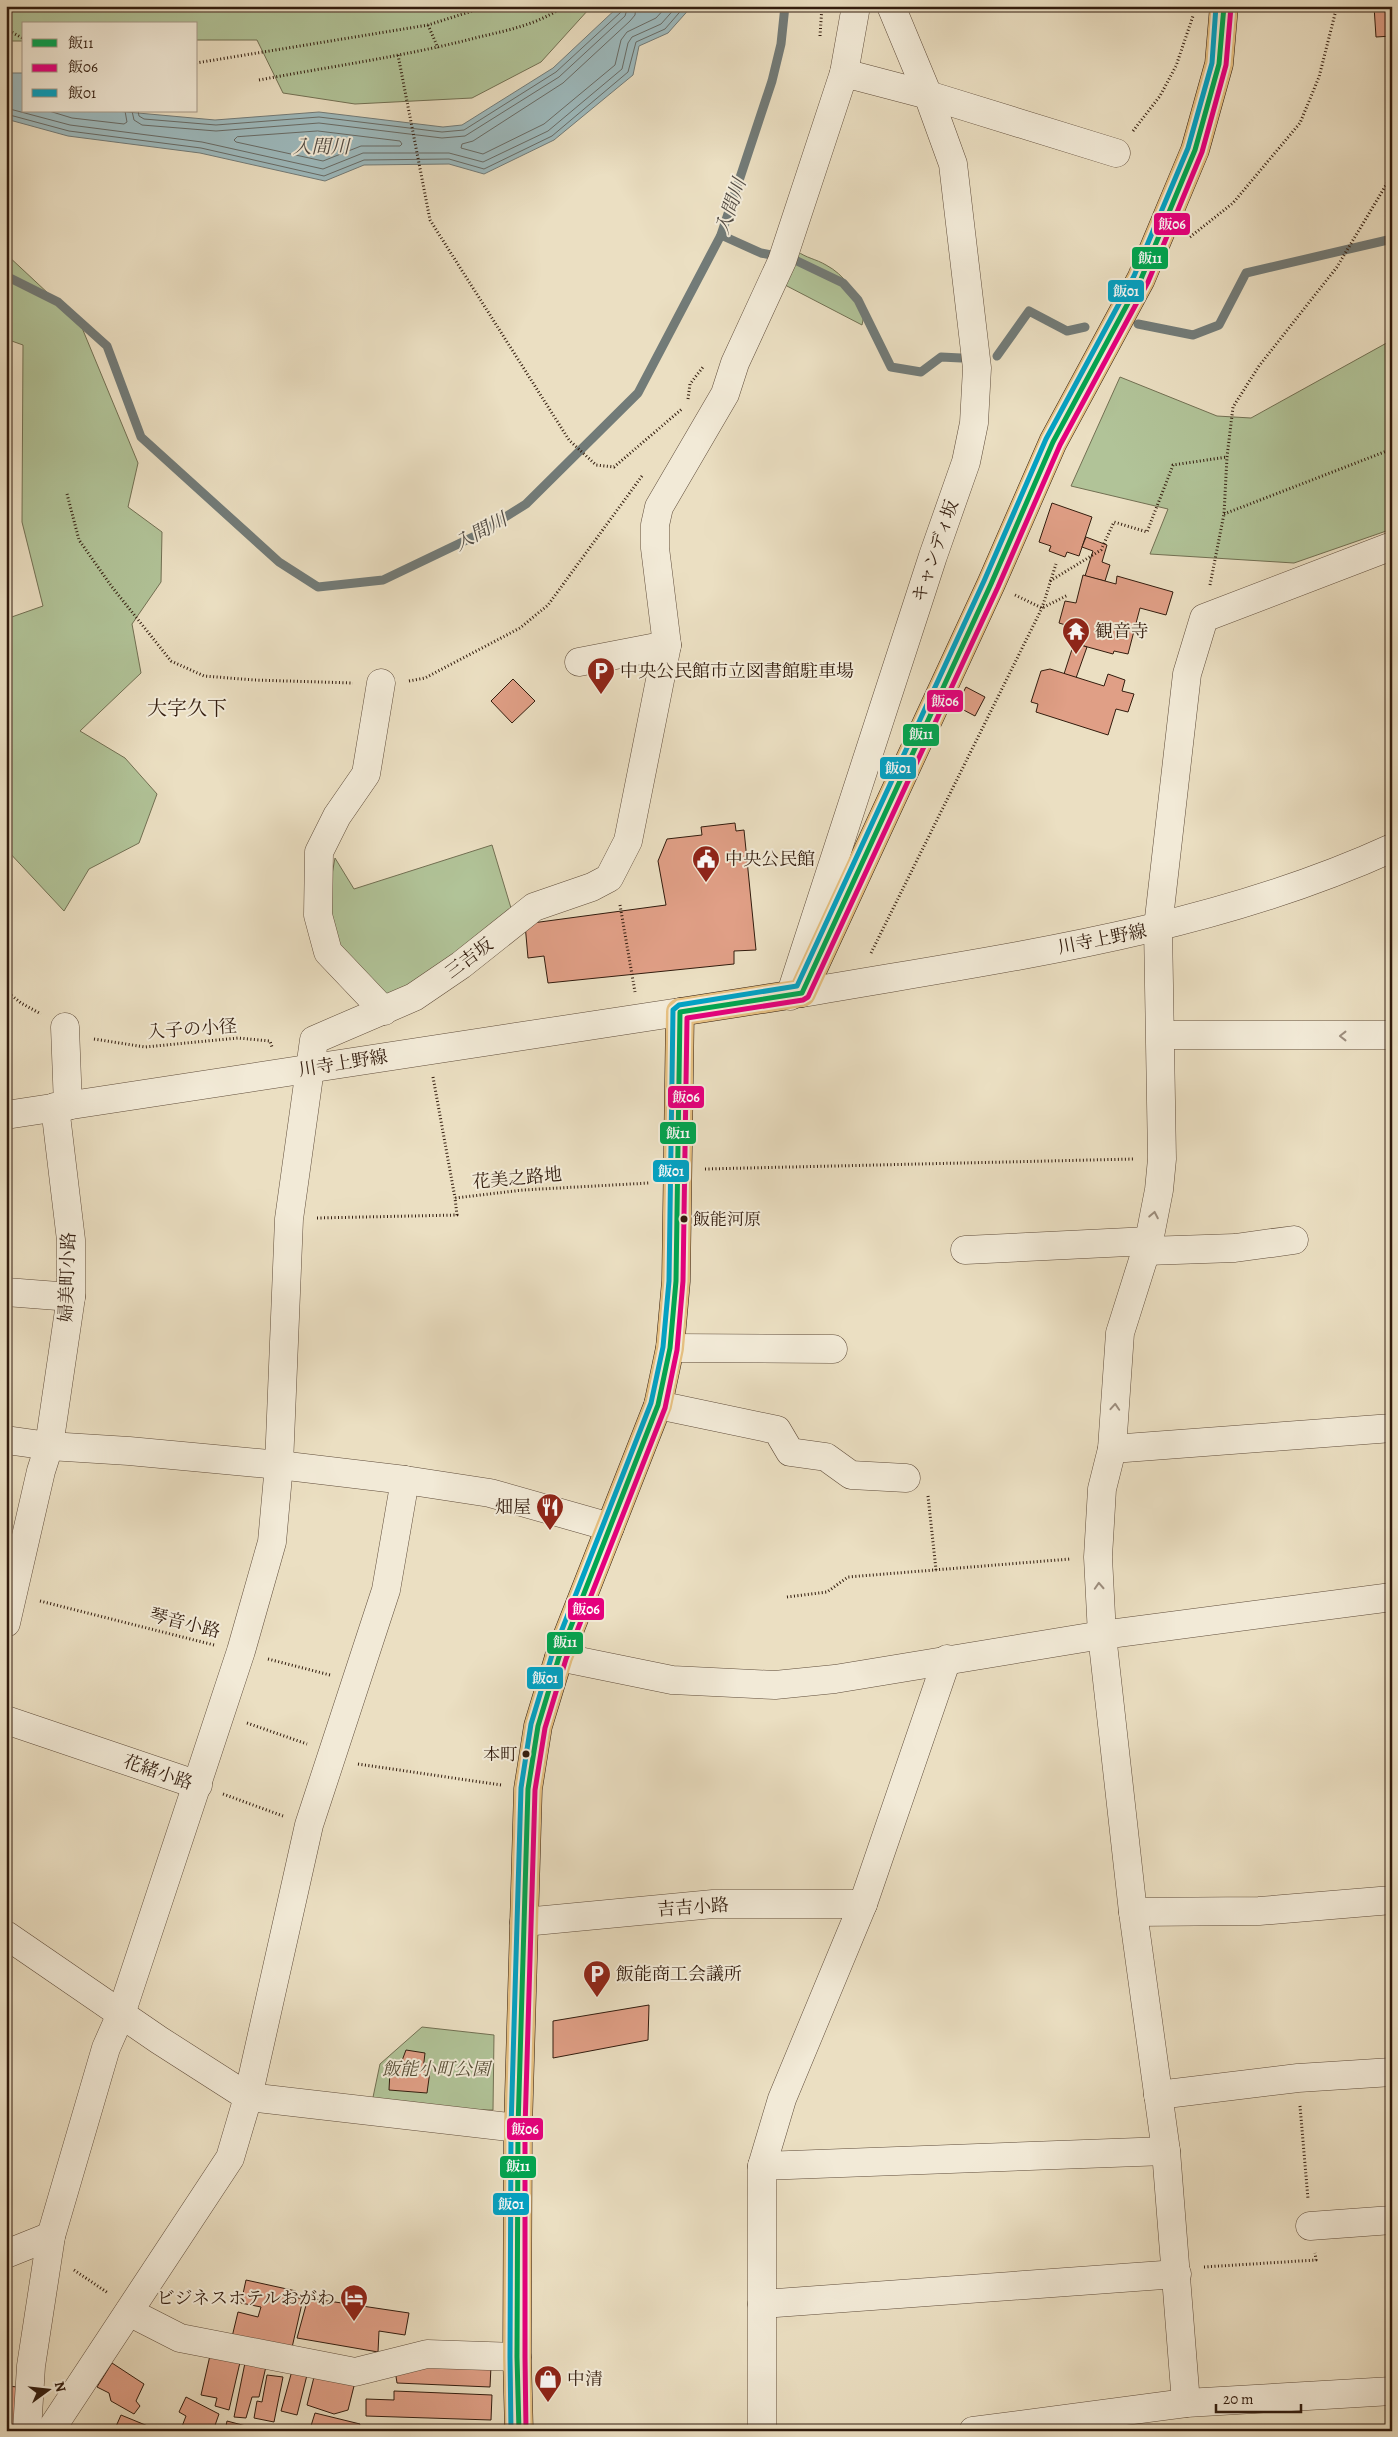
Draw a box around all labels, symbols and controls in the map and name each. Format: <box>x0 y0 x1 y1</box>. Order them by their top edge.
legend <box>22 22 198 112</box>
text: 飯11 <box>68 33 93 53</box>
text: 飯06 <box>68 57 98 77</box>
text: 飯01 <box>68 83 96 103</box>
water label: 入間川 <box>292 134 351 160</box>
water label: 入間川 <box>709 173 753 238</box>
line badge: 飯06 <box>1153 212 1191 236</box>
text: 飯06 <box>1158 215 1186 234</box>
line badge: 飯11 <box>1131 246 1169 270</box>
text: 飯11 <box>1138 249 1162 268</box>
line badge: 飯01 <box>1107 279 1145 303</box>
text: 飯01 <box>1113 282 1139 301</box>
street label: キャンディ坂 <box>906 497 964 605</box>
water label: 入間川 <box>449 506 513 557</box>
temple icon: 観音寺 <box>1061 616 1091 655</box>
place label: 観音寺 <box>1095 619 1149 643</box>
parking icon: 中央公民館市立図書館駐車場 <box>586 656 616 695</box>
place label: 中央公民館市立図書館駐車場 <box>620 659 854 683</box>
line badge: 飯06 <box>926 689 964 713</box>
text: 飯06 <box>931 692 959 711</box>
district label: 大字久下 <box>147 695 227 722</box>
line badge: 飯11 <box>902 723 940 747</box>
text: 飯11 <box>909 725 933 744</box>
line badge: 飯01 <box>879 756 917 780</box>
text: 飯01 <box>885 759 911 778</box>
public building icon: 中央公民館 <box>691 844 721 883</box>
place label: 中央公民館 <box>725 847 815 871</box>
street label: 川寺上野線 <box>1056 919 1148 959</box>
street label: 三吉坂 <box>440 932 498 984</box>
street label: 入子の小径 <box>146 1014 238 1044</box>
one-way arrow <box>1339 1030 1347 1041</box>
street label: 川寺上野線 <box>297 1044 389 1082</box>
line badge: 飯06 <box>667 1085 705 1109</box>
text: 飯06 <box>672 1088 700 1107</box>
line badge: 飯11 <box>659 1121 697 1145</box>
text: 飯11 <box>666 1124 690 1143</box>
line badge: 飯01 <box>652 1159 690 1183</box>
street label: 花美之路地 <box>471 1162 563 1194</box>
text: 飯01 <box>658 1162 684 1181</box>
place label: 飯能河原 <box>693 1208 761 1231</box>
one-way arrow <box>1148 1210 1159 1219</box>
marker: 飯能河原 <box>679 1214 689 1224</box>
street label: 婦美町小路 <box>53 1232 81 1322</box>
one-way arrow <box>1109 1403 1120 1411</box>
restaurant icon: 畑屋 <box>535 1492 565 1531</box>
place label: 畑屋 <box>495 1495 531 1519</box>
one-way arrow <box>1094 1582 1105 1590</box>
line badge: 飯06 <box>567 1597 605 1621</box>
text: 飯06 <box>572 1600 600 1619</box>
street label: 琴音小路 <box>147 1603 223 1643</box>
line badge: 飯11 <box>546 1631 584 1655</box>
text: 飯11 <box>553 1633 577 1652</box>
line badge: 飯01 <box>526 1666 564 1690</box>
text: 飯01 <box>532 1669 558 1688</box>
place label: 本町 <box>483 1743 517 1766</box>
street label: 花緒小路 <box>120 1749 196 1795</box>
marker: 本町 <box>521 1749 531 1759</box>
street label: 吉吉小路 <box>656 1893 730 1921</box>
parking icon: 飯能商工会議所 <box>582 1959 612 1998</box>
place label: 飯能商工会議所 <box>616 1962 742 1986</box>
park label: 飯能小町公園 <box>382 2057 493 2081</box>
line badge: 飯06 <box>506 2117 544 2141</box>
text: 飯06 <box>511 2120 539 2139</box>
line badge: 飯11 <box>499 2155 537 2179</box>
text: 飯11 <box>506 2157 530 2176</box>
line badge: 飯01 <box>492 2192 530 2216</box>
text: 飯01 <box>498 2195 524 2214</box>
hotel icon: ビジネスホテルおがわ <box>339 2283 369 2322</box>
place label: ビジネスホテルおがわ <box>156 2286 335 2310</box>
north arrow <box>22 2364 72 2414</box>
shop icon: 中清 <box>533 2364 563 2403</box>
place label: 中清 <box>567 2367 603 2391</box>
text: N <box>50 2379 71 2394</box>
scale bar <box>1216 2382 1300 2414</box>
text: 20 m <box>1223 2389 1254 2409</box>

